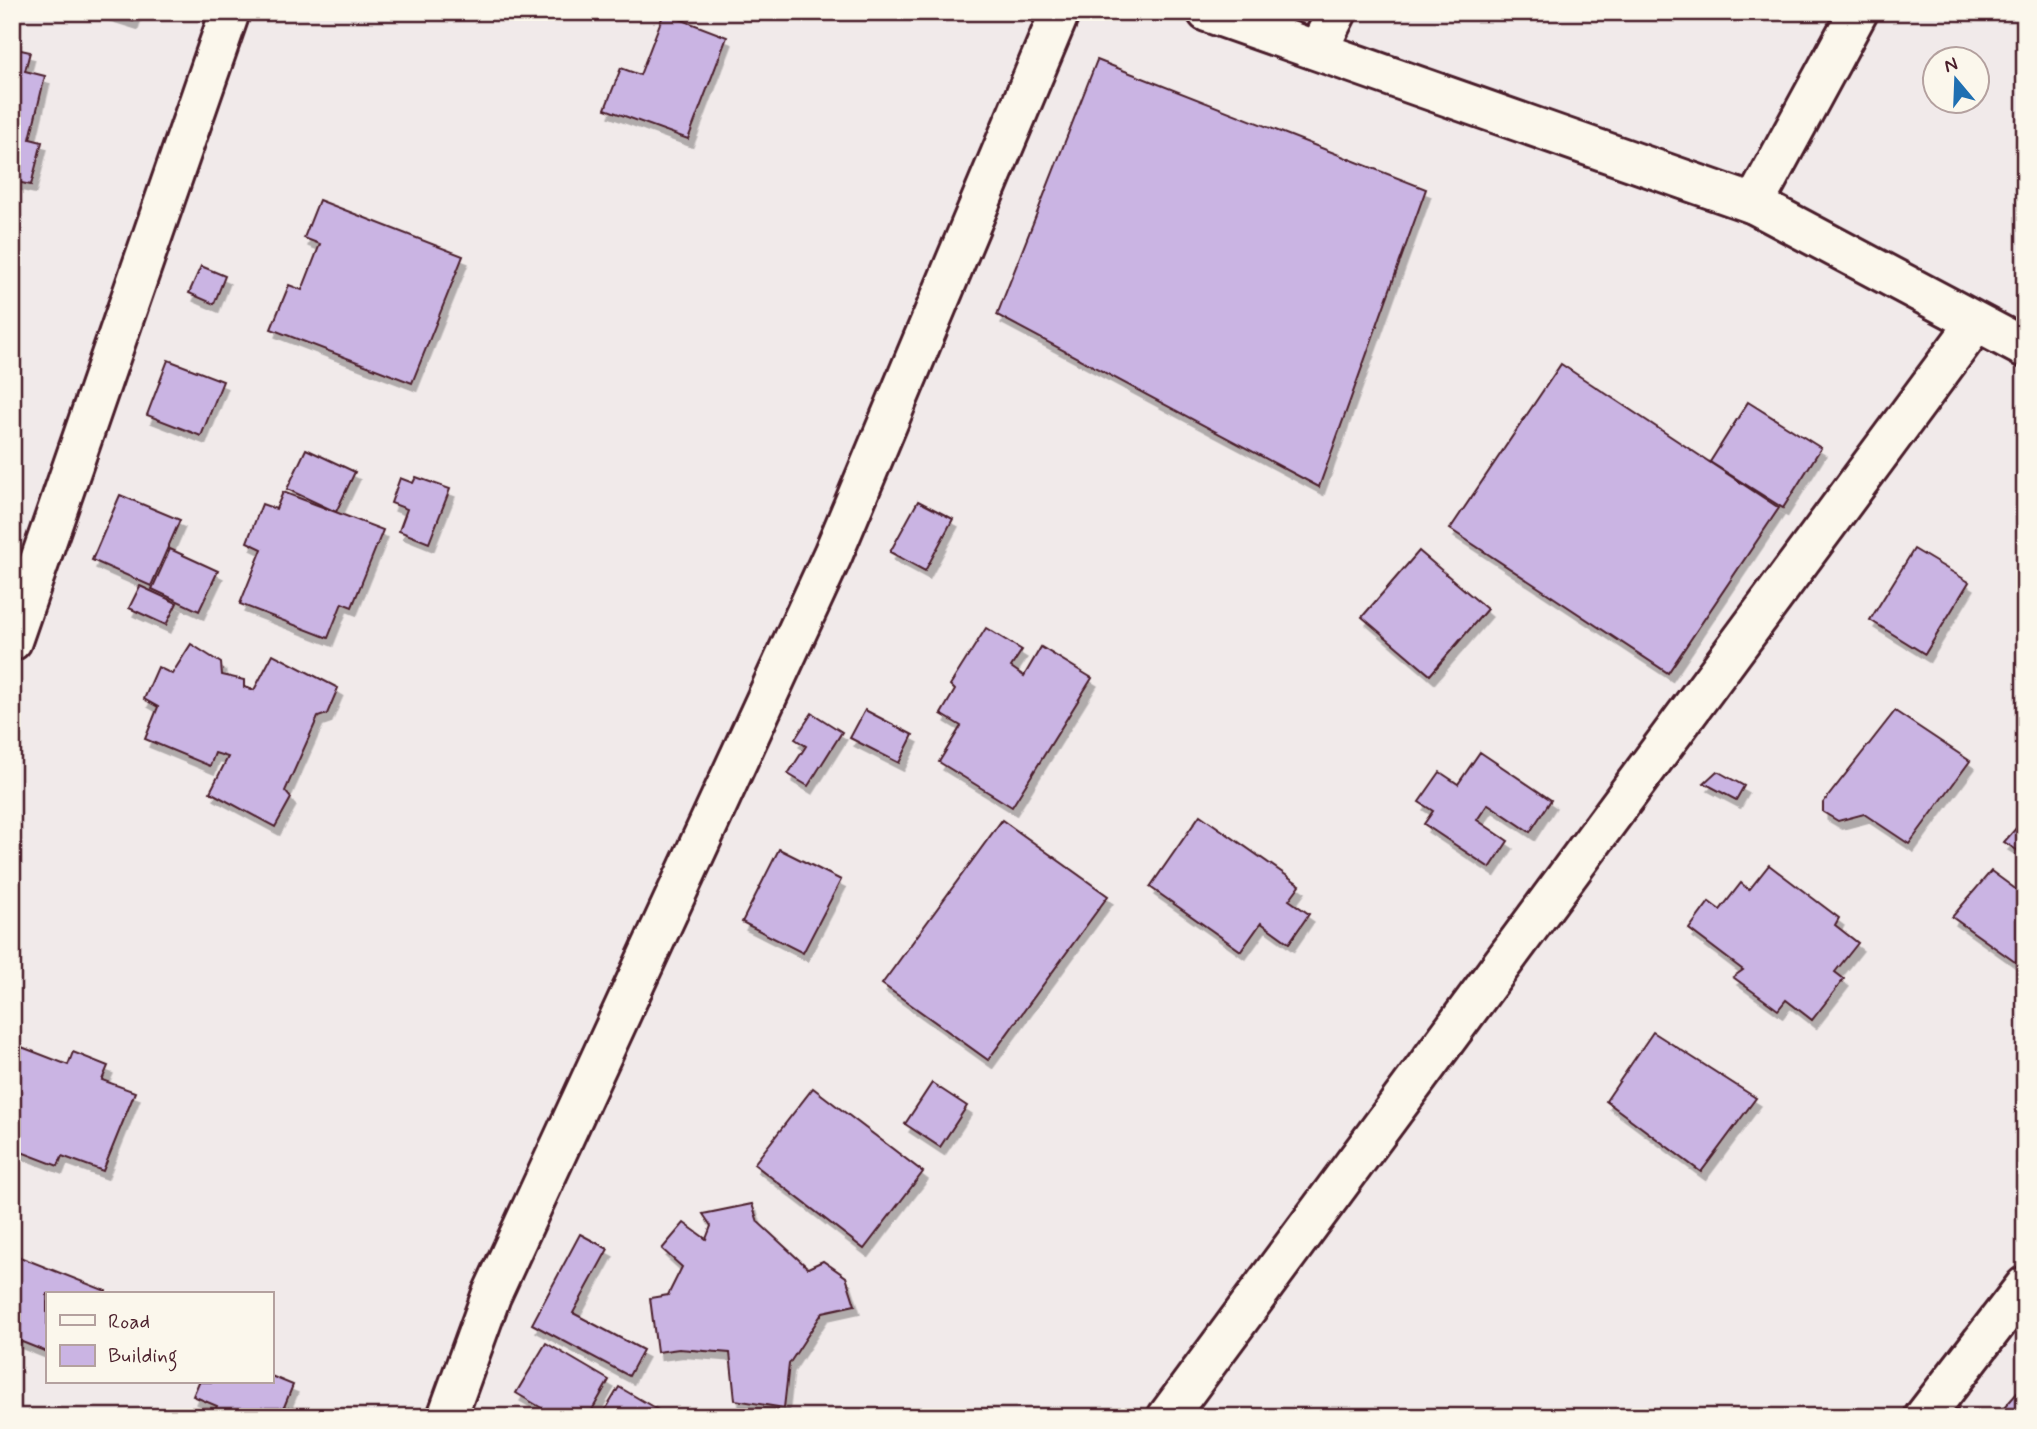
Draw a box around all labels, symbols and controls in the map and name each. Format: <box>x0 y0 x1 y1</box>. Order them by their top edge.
north arrow <box>1922 46 1992 116</box>
text: N <box>1941 51 1961 79</box>
legend <box>46 1292 273 1384</box>
text: Road <box>108 1308 150 1336</box>
text: Building <box>108 1342 178 1372</box>

